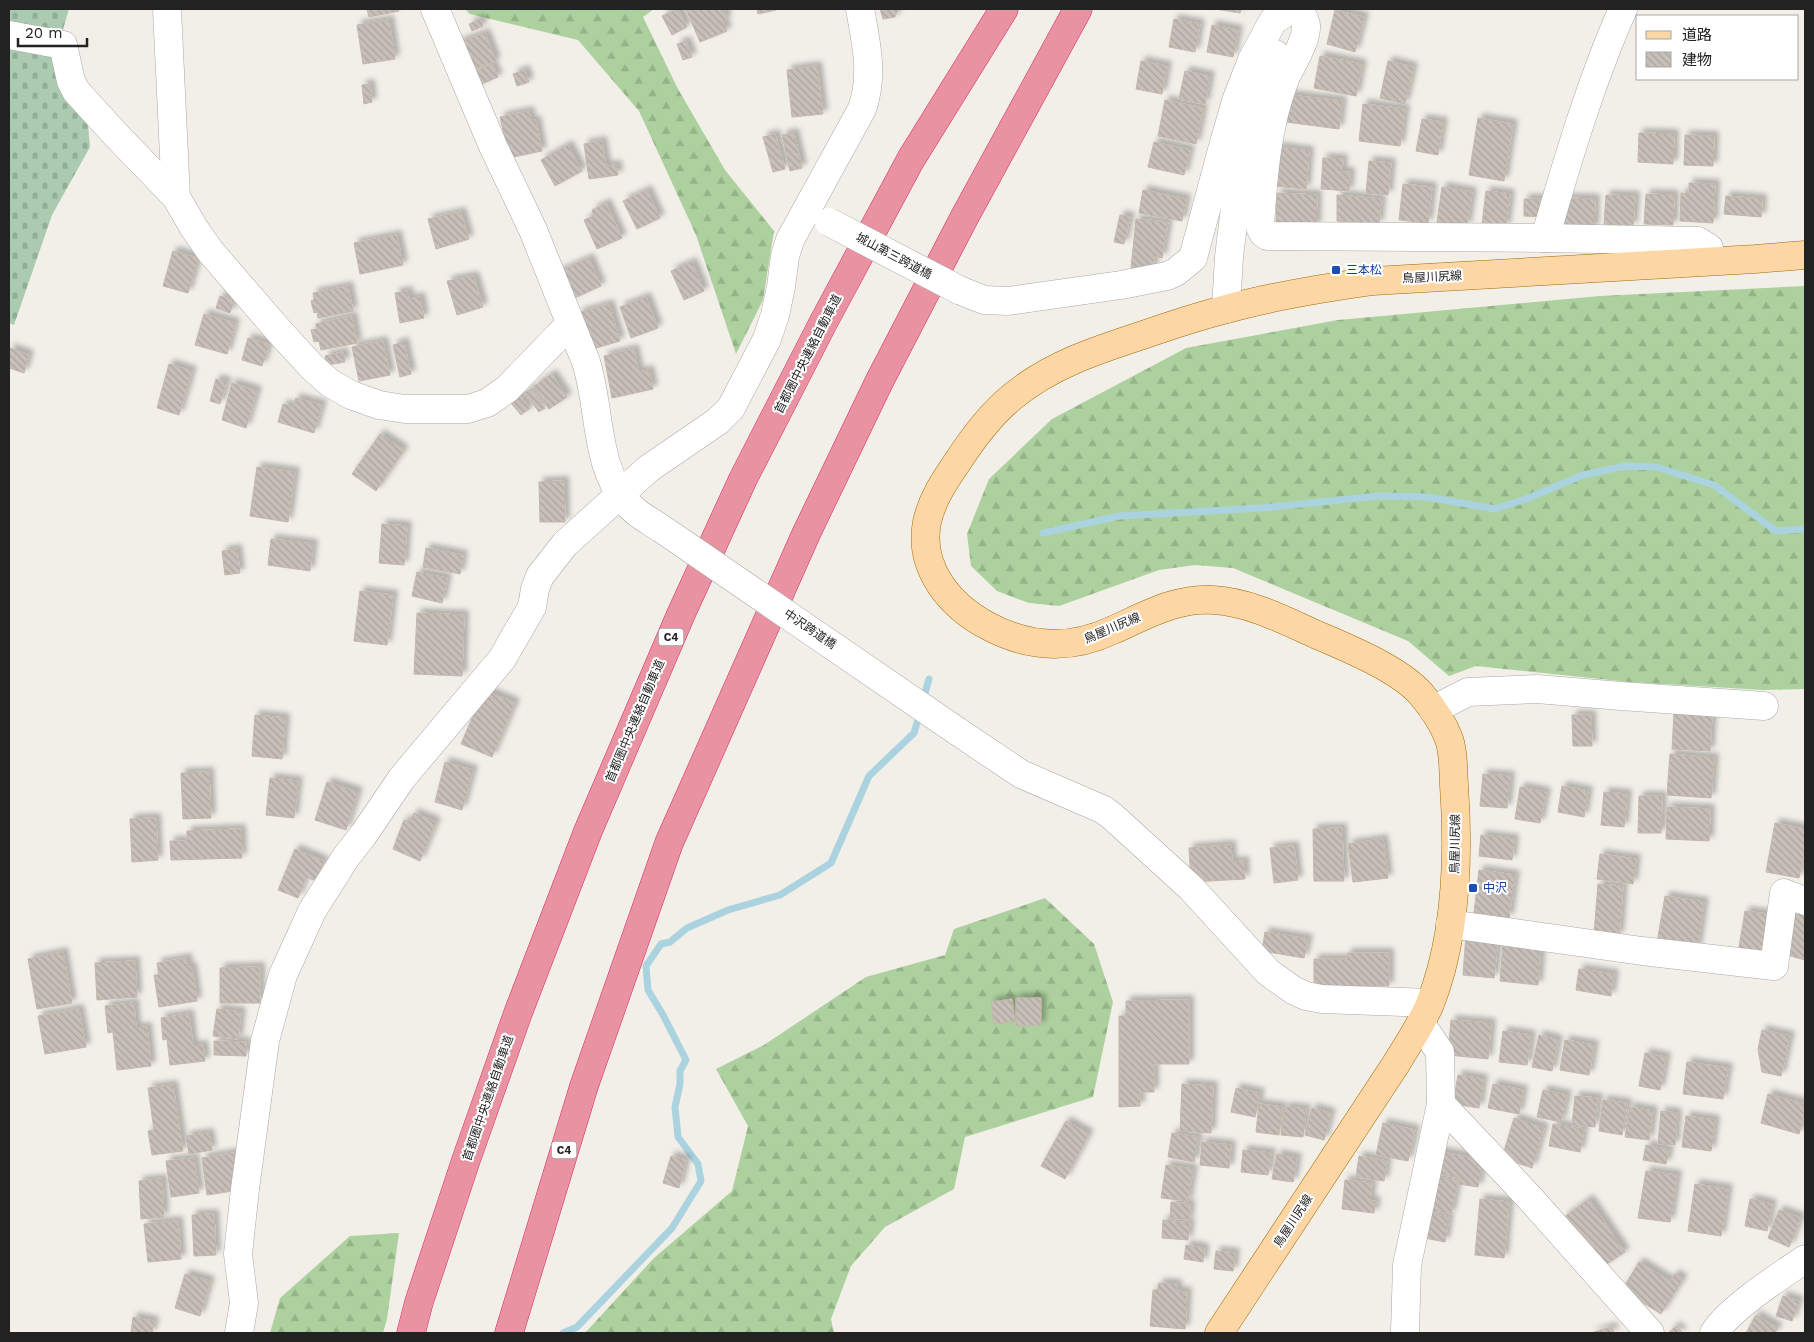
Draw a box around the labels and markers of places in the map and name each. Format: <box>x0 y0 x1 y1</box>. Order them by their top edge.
place label: 三本松 <box>1346 263 1382 277</box>
marker: 三本松 <box>1330 264 1342 276</box>
place label: 中沢 <box>1483 881 1507 895</box>
marker: 中沢 <box>1467 882 1479 894</box>

